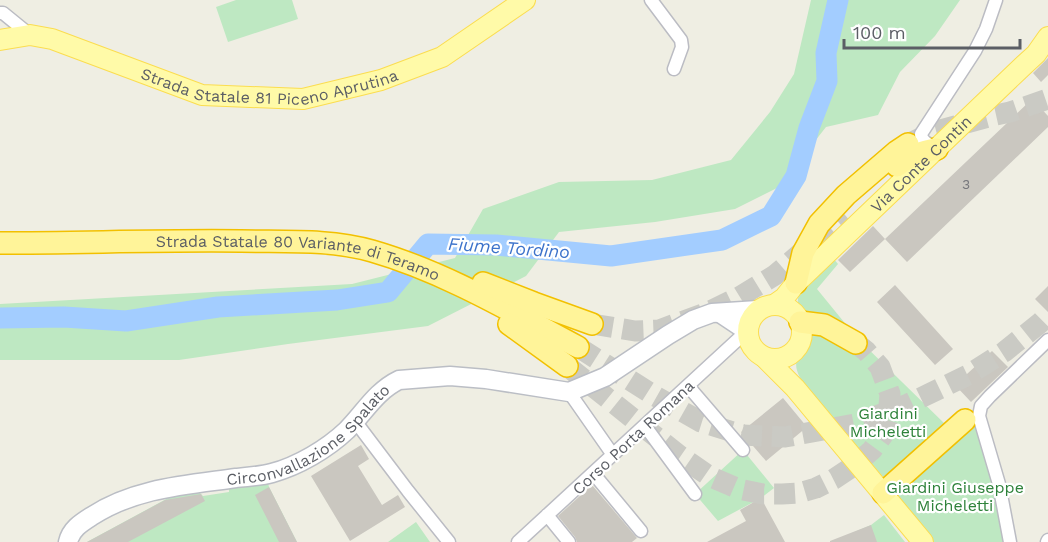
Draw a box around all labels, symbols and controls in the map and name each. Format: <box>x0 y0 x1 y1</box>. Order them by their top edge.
scale bar <box>844 12 1020 50</box>
text: 100 m <box>853 22 906 43</box>
street label: Strada Statale 81 Piceno Aprutina <box>137 60 401 80</box>
text: Strada Statale 81 Piceno Aprutina <box>138 64 401 109</box>
street label: Via Conte Contin <box>867 112 975 217</box>
house number: 3 <box>962 176 970 192</box>
street label: Strada Statale 80 Variante di Teramo <box>156 232 443 285</box>
water label: Fiume Tordino <box>447 233 571 262</box>
street label: Corso Porta Romana <box>568 376 698 499</box>
street label: Circonvallazione Spalato <box>225 380 394 489</box>
park label: Giardini Micheletti <box>850 404 926 441</box>
park label: Giardini Giuseppe Micheletti <box>886 478 1024 515</box>

